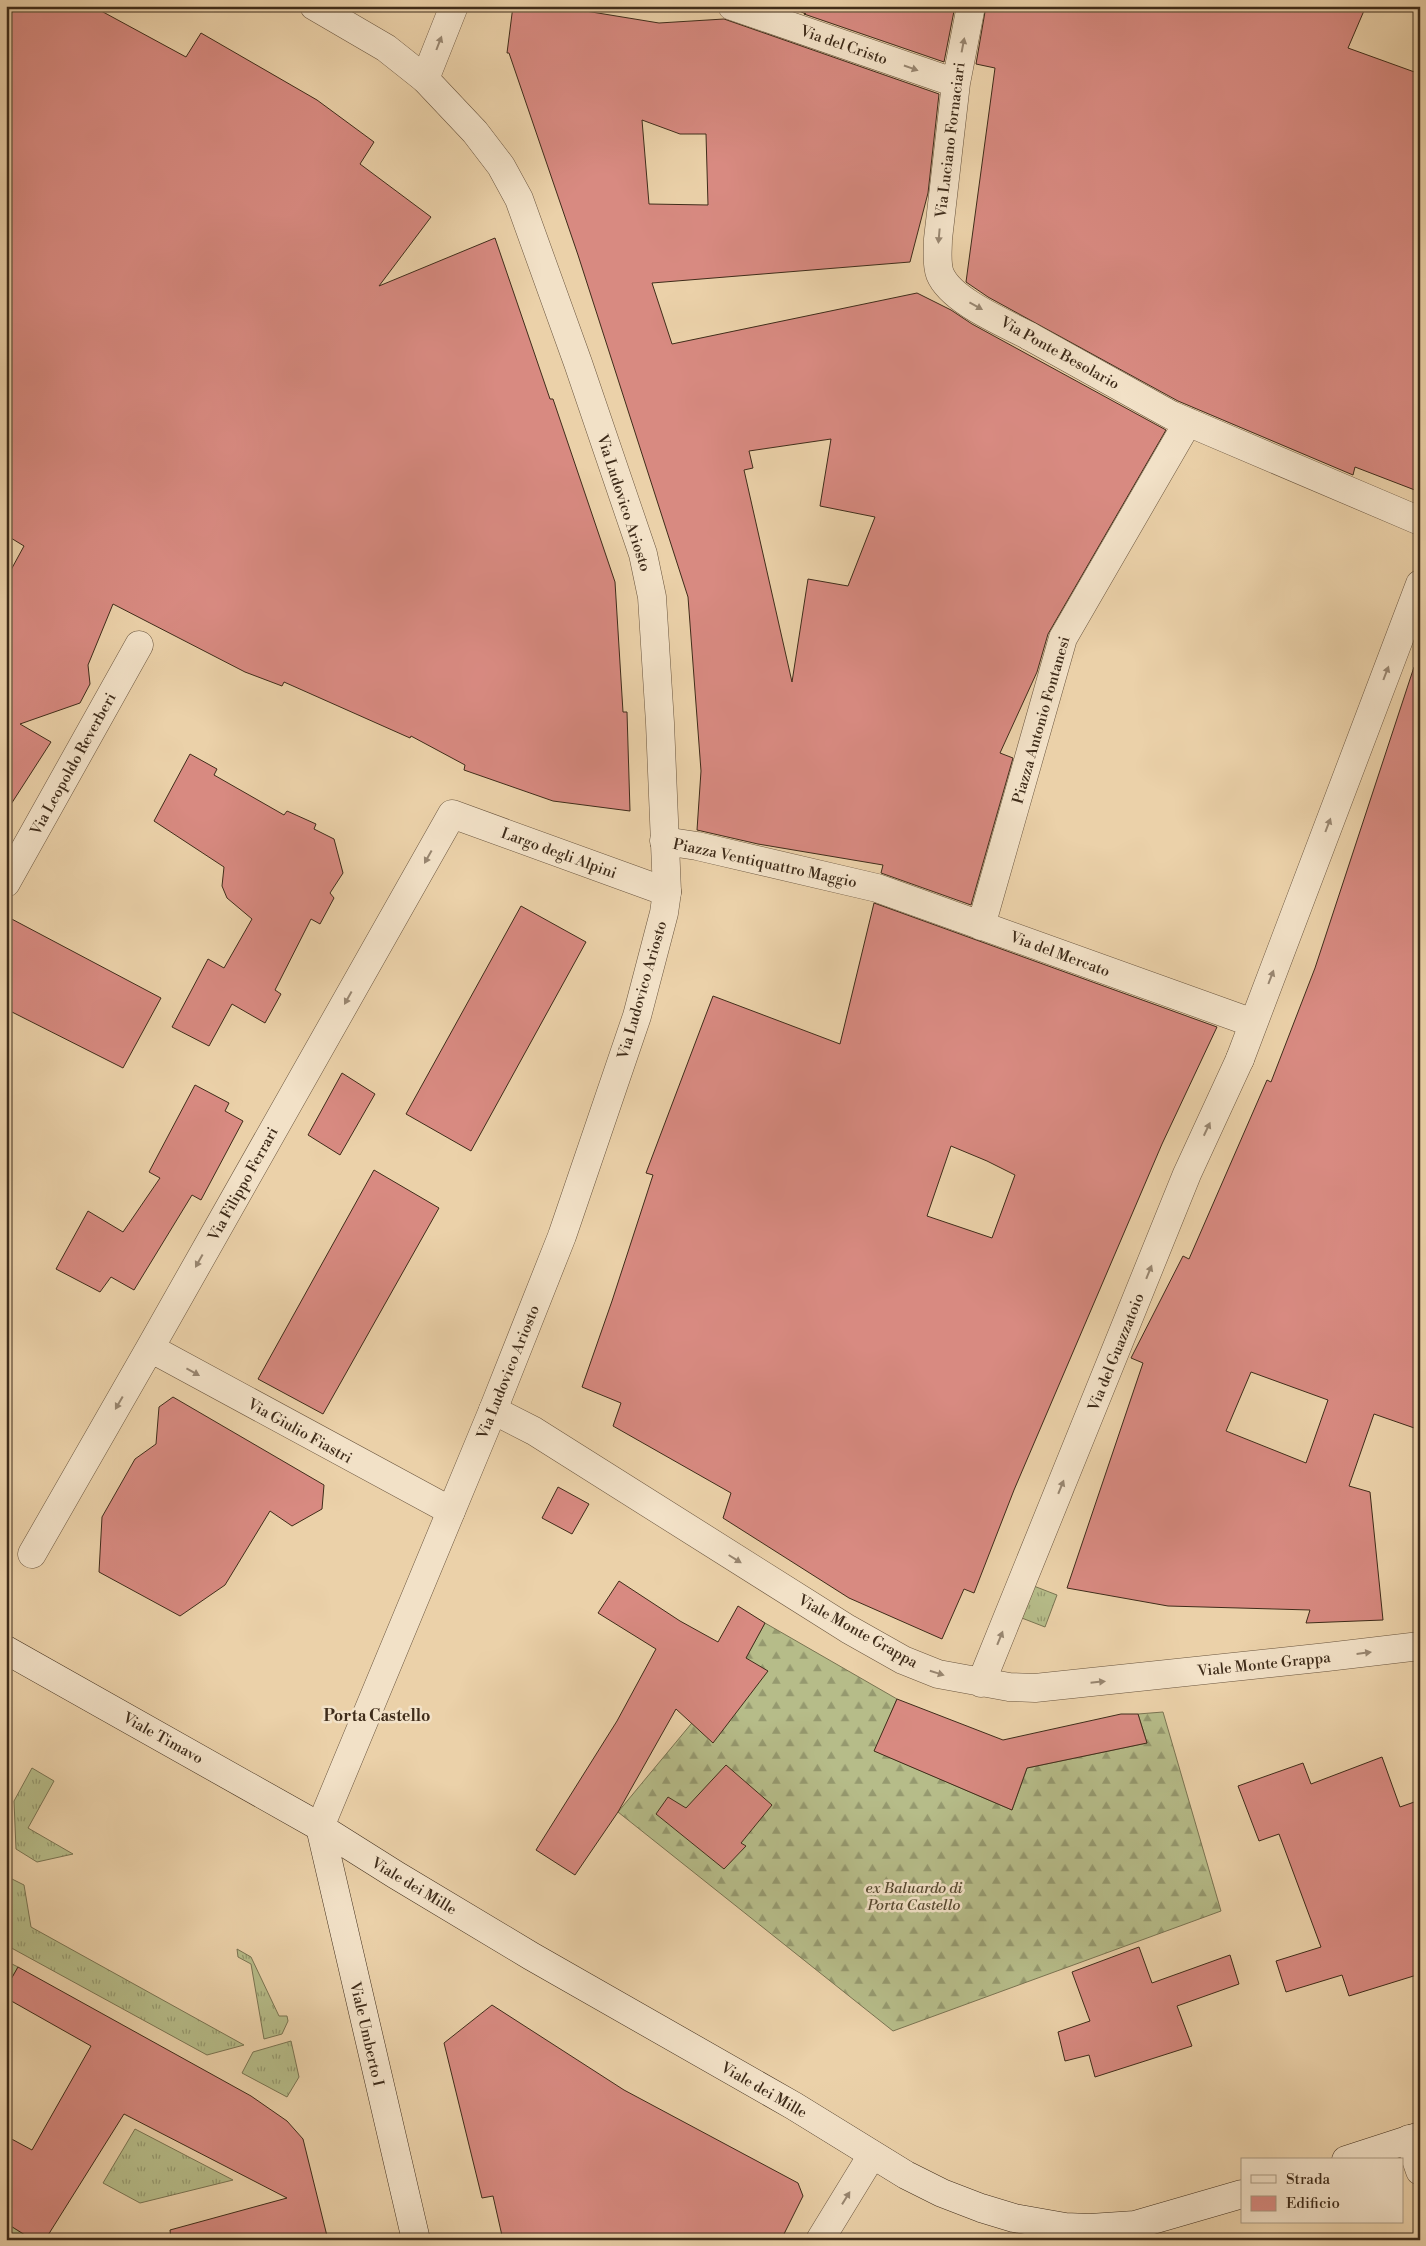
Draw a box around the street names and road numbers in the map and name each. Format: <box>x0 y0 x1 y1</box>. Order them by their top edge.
street label: Via del Cristo <box>797 21 890 69</box>
street label: Via Luciano Fornaciari <box>931 61 969 220</box>
street label: Via Ponte Besolario <box>996 312 1123 394</box>
street label: Via Ludovico Ariosto <box>592 431 655 574</box>
street label: Piazza Antonio Fontanesi <box>1008 634 1075 806</box>
street label: Via Leopoldo Reverberi <box>26 690 121 840</box>
street label: Largo degli Alpini <box>498 824 619 883</box>
street label: Piazza Ventiquattro Maggio <box>671 835 859 892</box>
street label: Via Ludovico Ariosto <box>613 919 671 1062</box>
street label: Via del Mercato <box>1006 927 1112 981</box>
street label: Via Filippo Ferrari <box>204 1124 283 1245</box>
street label: Via del Guazzatoio <box>1084 1291 1149 1415</box>
street label: Via Ludovico Ariosto <box>473 1302 544 1443</box>
street label: Via Giulio Fiastri <box>243 1394 356 1468</box>
street label: Viale Monte Grappa <box>794 1590 921 1672</box>
street label: Viale Monte Grappa <box>1195 1648 1332 1681</box>
street label: Viale Timavo <box>118 1708 206 1768</box>
street label: Viale dei Mille <box>367 1853 460 1919</box>
street label: Viale Umberto I <box>345 1979 388 2089</box>
street label: Viale dei Mille <box>716 2058 810 2123</box>

